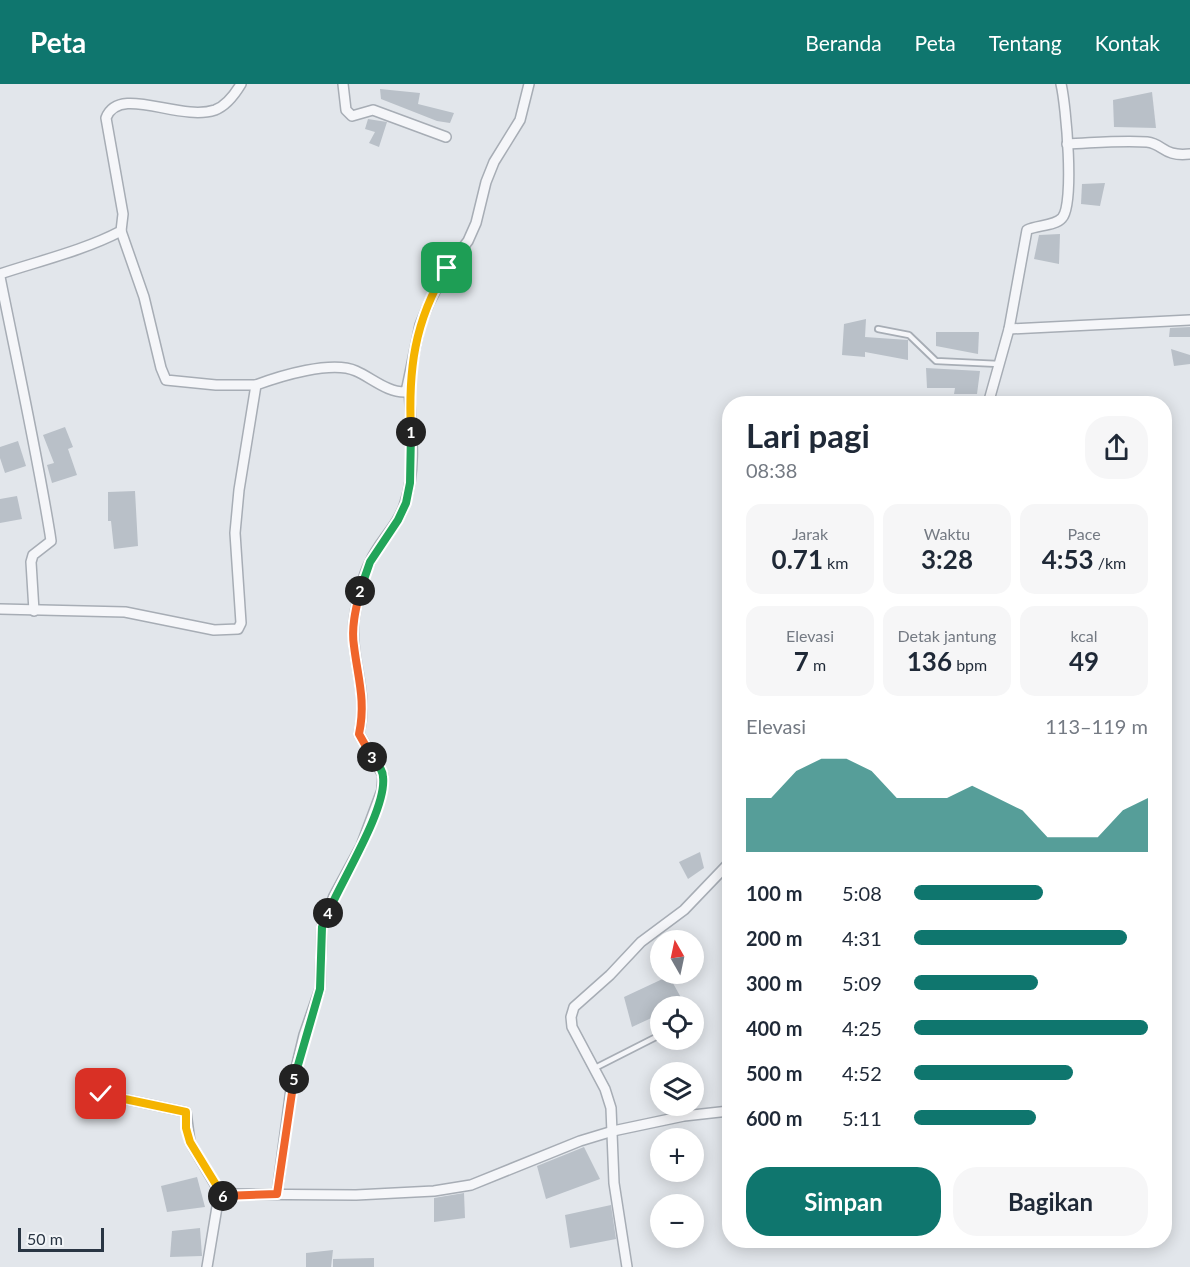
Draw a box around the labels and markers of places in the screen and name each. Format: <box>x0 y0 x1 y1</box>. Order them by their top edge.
pin <box>421 242 472 293</box>
pin: 1 <box>396 417 426 447</box>
pin: 2 <box>345 576 375 606</box>
pin: 3 <box>357 742 387 772</box>
pin: 4 <box>313 898 343 928</box>
pin: 5 <box>279 1064 309 1094</box>
pin <box>75 1068 126 1119</box>
pin: 6 <box>208 1181 238 1211</box>

